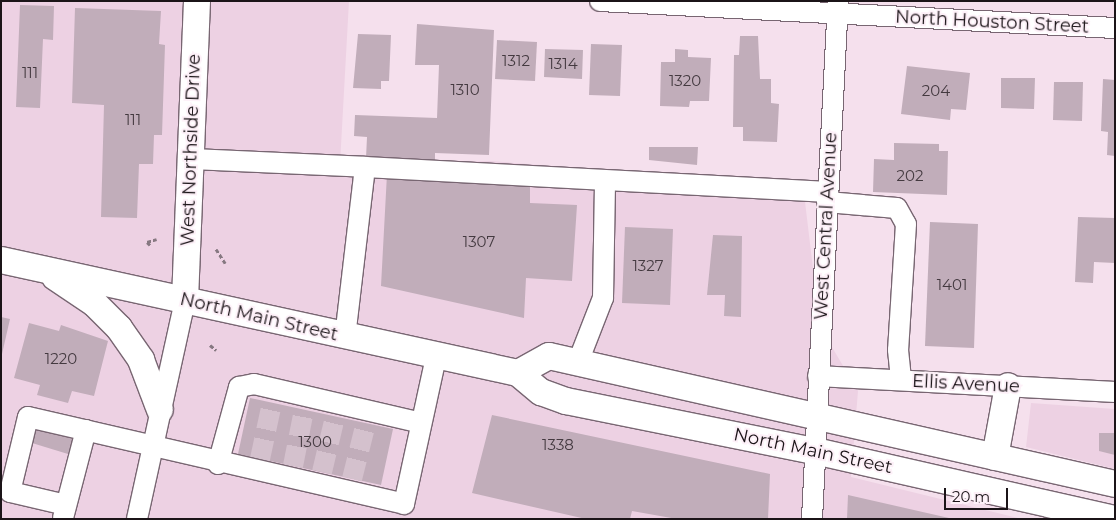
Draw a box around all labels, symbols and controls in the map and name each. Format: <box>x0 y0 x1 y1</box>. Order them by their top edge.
street label: North Houston Street <box>895 6 1089 38</box>
house number: 1312 <box>502 52 530 70</box>
street label: West Northside Drive <box>177 54 205 246</box>
house number: 1314 <box>548 55 578 73</box>
house number: 111 <box>22 64 38 82</box>
house number: 1320 <box>669 72 701 90</box>
house number: 1310 <box>450 81 480 99</box>
house number: 204 <box>922 82 950 100</box>
house number: 111 <box>125 111 141 129</box>
street label: West Central Avenue <box>810 132 842 320</box>
house number: 202 <box>897 167 923 185</box>
house number: 1307 <box>463 233 495 251</box>
house number: 1327 <box>632 257 664 275</box>
house number: 1401 <box>937 276 967 294</box>
street label: North Main Street <box>178 288 340 346</box>
house number: 1220 <box>45 350 77 368</box>
street label: Ellis Avenue <box>912 370 1020 398</box>
street label: North Main Street <box>732 424 894 478</box>
house number: 1300 <box>298 433 332 451</box>
house number: 1338 <box>542 436 574 454</box>
scale bar <box>946 478 1010 510</box>
text: 20 m <box>952 487 990 506</box>

